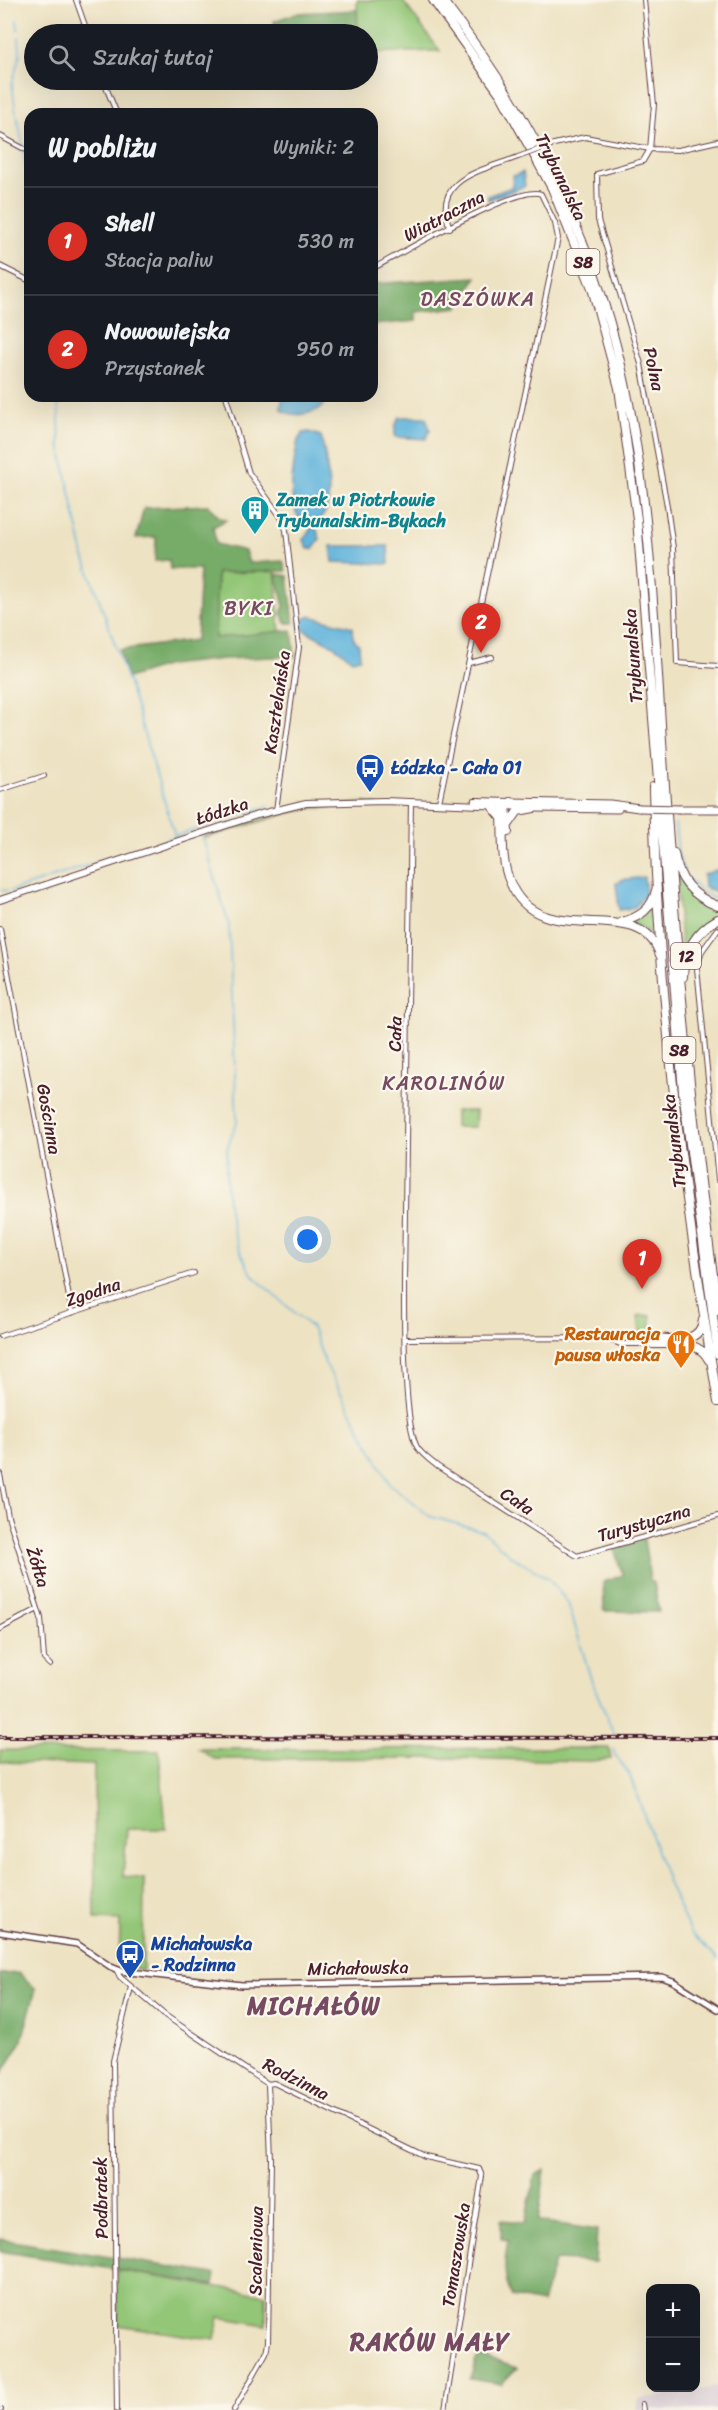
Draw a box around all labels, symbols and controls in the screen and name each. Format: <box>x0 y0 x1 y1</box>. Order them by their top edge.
search box <box>24 24 378 90</box>
text: Szukaj tutaj <box>93 38 212 77</box>
icon: search <box>45 41 78 74</box>
text: W pobliżu <box>48 124 157 170</box>
street label: Trybunalska <box>526 128 596 226</box>
text: Wyniki: 2 <box>273 130 354 165</box>
street label: Wiatraczna <box>397 181 491 251</box>
text: Shell <box>105 204 154 243</box>
text: 1 <box>63 224 72 259</box>
text: 530 m <box>298 224 354 259</box>
text: Stacja paliw <box>105 243 213 278</box>
road number: S8 <box>566 249 600 275</box>
district label: DASZÓWKA <box>420 282 536 317</box>
text: Nowowiejska <box>105 312 230 351</box>
text: 2 <box>62 332 73 367</box>
text: 950 m <box>296 332 354 367</box>
street label: Polna <box>634 344 674 395</box>
text: Przystanek <box>105 351 205 386</box>
place label: Zamek w Piotrkowie Trybunalskim-Bykach <box>275 484 446 537</box>
building icon: Zamek w Piotrkowie Trybunalskim-Bykach <box>239 494 271 536</box>
district label: BYKI <box>224 591 274 626</box>
pin: 2 <box>462 604 500 653</box>
street label: Trybunalska <box>614 608 652 704</box>
street label: Kasztelańska <box>254 648 300 756</box>
bus stop icon: Łódzka - Cała 01 <box>354 752 386 794</box>
place label: Łódzka - Cała 01 <box>391 752 522 784</box>
street label: Łódzka <box>191 787 253 835</box>
road number: 12 <box>671 943 701 969</box>
street label: Cała <box>379 1015 411 1052</box>
road number: S8 <box>662 1037 696 1063</box>
district label: KAROLINÓW <box>382 1066 506 1101</box>
street label: Gościnna <box>27 1081 71 1157</box>
street label: Trybunalska <box>652 1092 696 1190</box>
your location <box>293 1225 322 1254</box>
pin: 1 <box>622 1240 662 1289</box>
street label: Zgodna <box>61 1268 126 1316</box>
place label: Restauracja pausa włoska <box>554 1318 661 1371</box>
restaurant icon: Restauracja pausa włoska <box>665 1328 697 1370</box>
street label: Cała <box>494 1478 541 1525</box>
street label: Turystyczna <box>594 1494 694 1552</box>
street label: Żółta <box>17 1542 59 1592</box>
place label: Michałowska - Rodzinna <box>150 1928 252 1981</box>
bus stop icon: Michałowska - Rodzinna <box>114 1938 146 1980</box>
street label: Michałowska <box>307 1951 409 1985</box>
district label: MICHAŁÓW <box>246 1985 381 2027</box>
street label: Rodzinna <box>257 2048 335 2110</box>
street label: Podbratek <box>84 2156 118 2239</box>
street label: Tomaszowska <box>432 2200 480 2310</box>
street label: Scaleniowa <box>239 2205 273 2296</box>
map controls <box>646 2284 700 2392</box>
button: + <box>646 2284 700 2338</box>
district label: RAKÓW MAŁY <box>349 2321 510 2363</box>
button: − <box>646 2338 700 2392</box>

